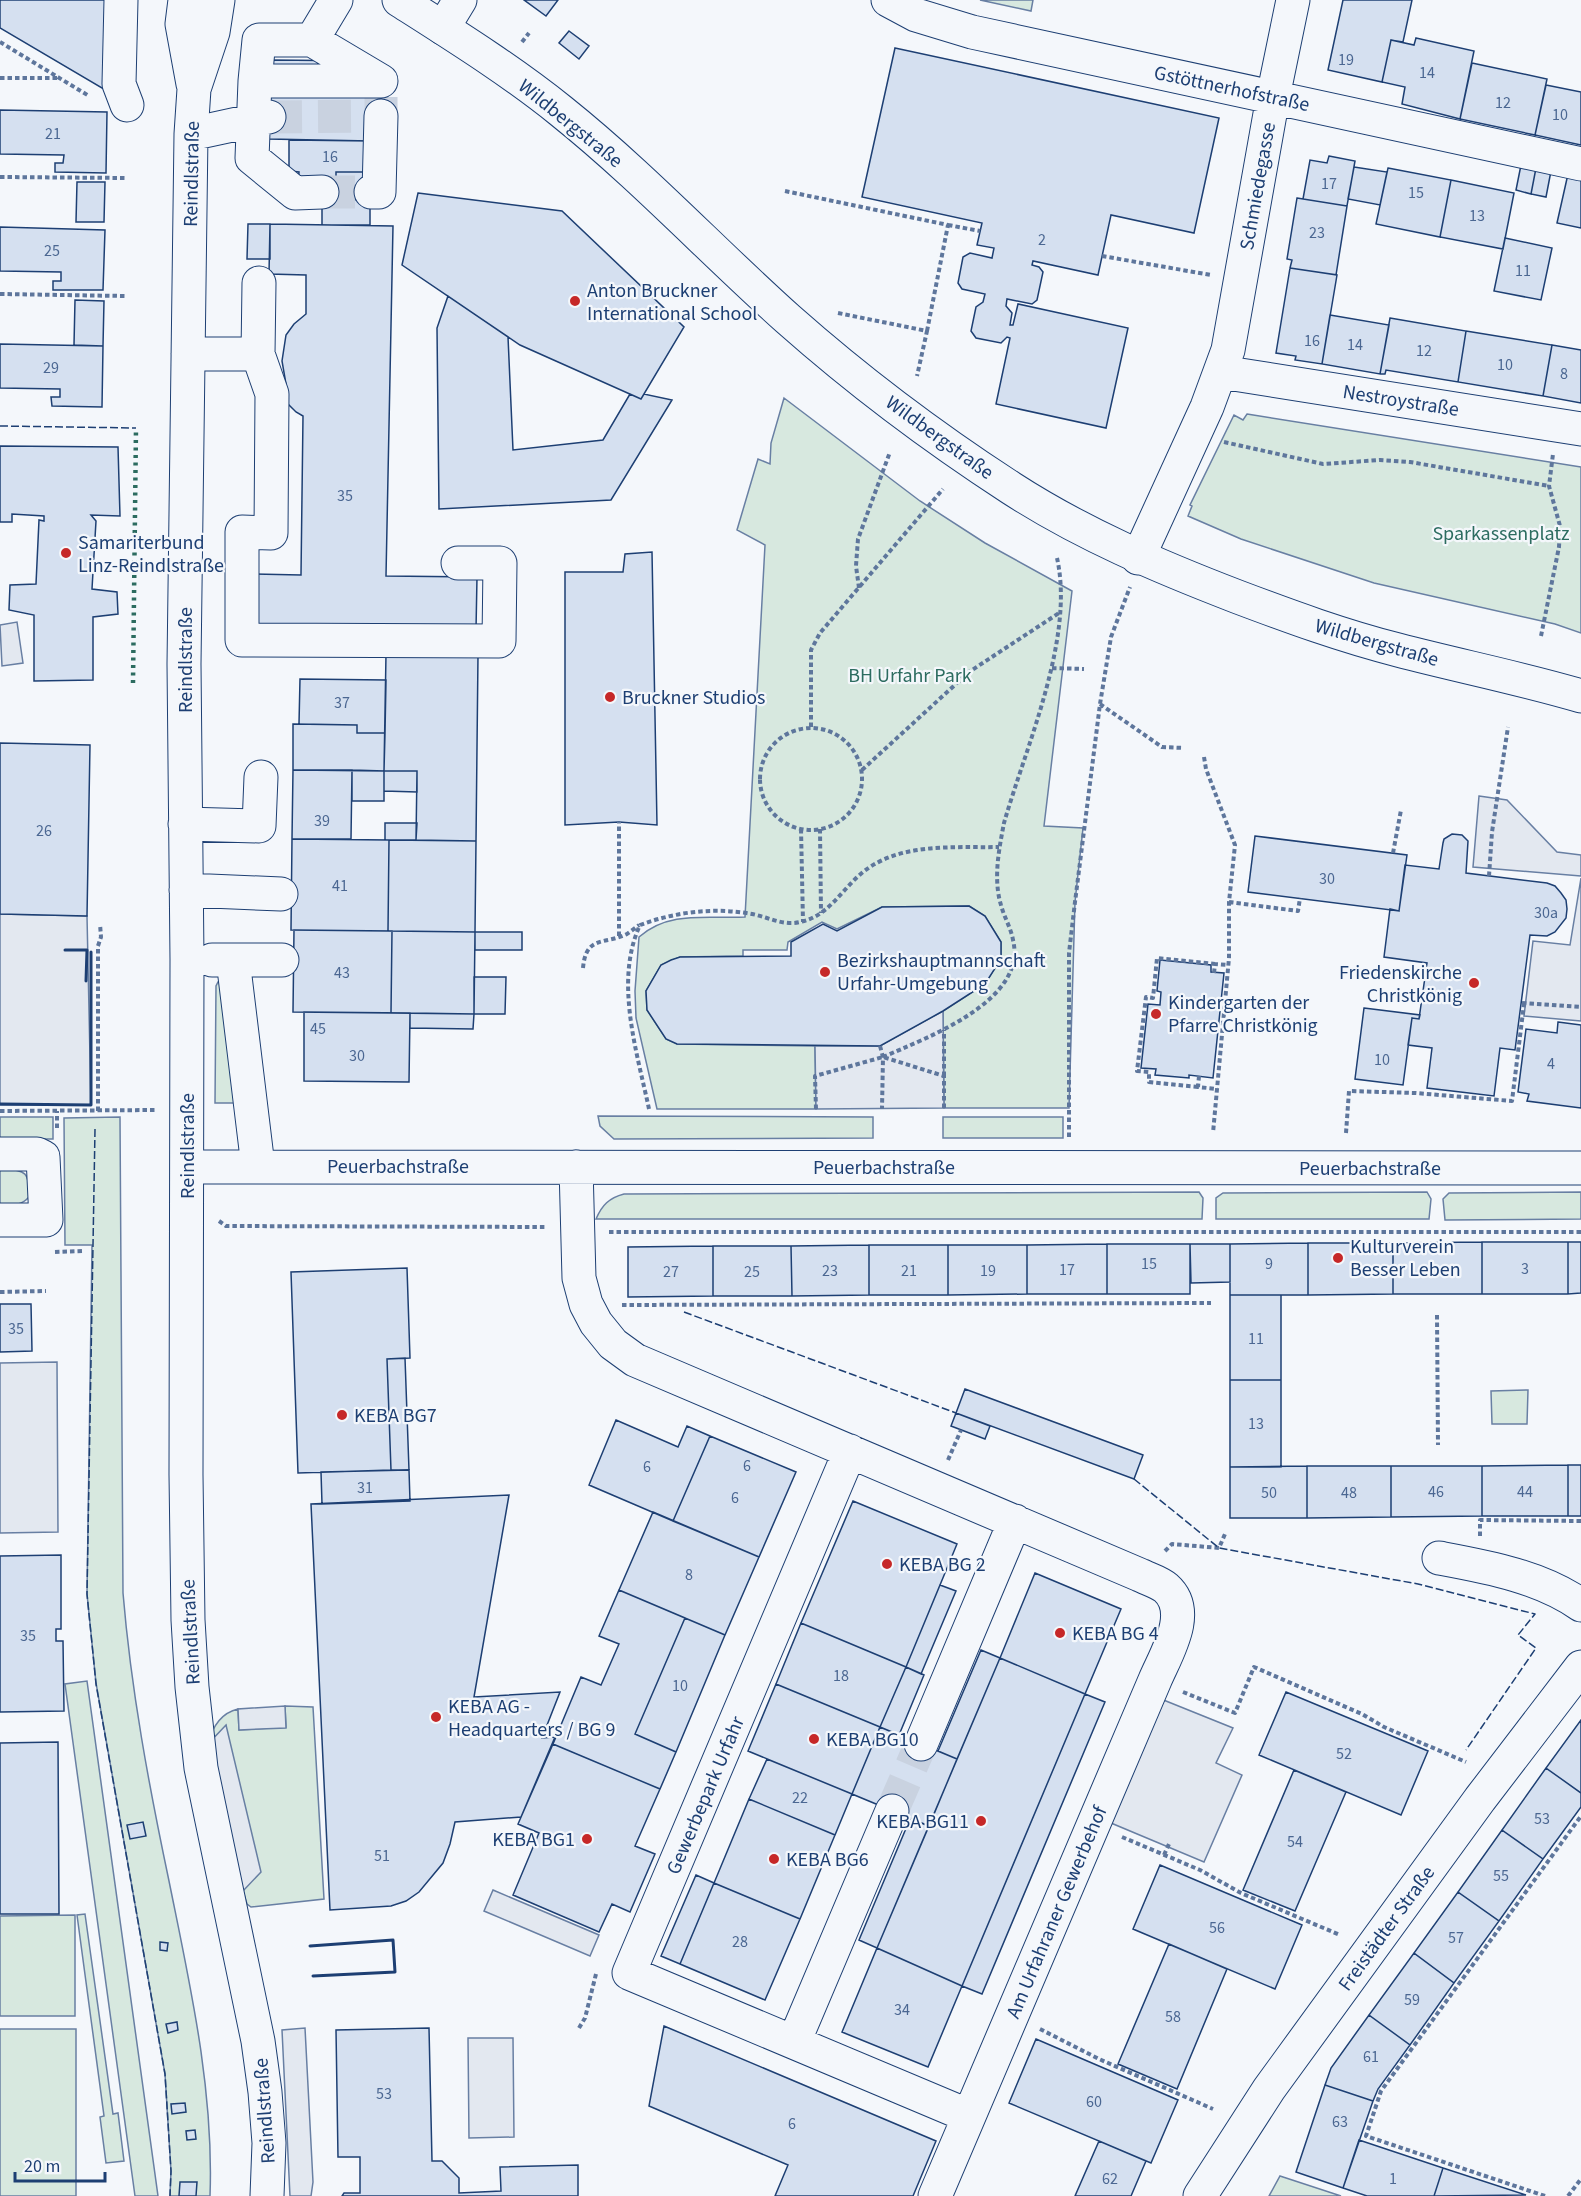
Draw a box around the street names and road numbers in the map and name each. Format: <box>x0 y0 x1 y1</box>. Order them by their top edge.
street label: Gstöttnerhofstraße <box>1151 59 1312 119</box>
street label: Wildbergstraße <box>512 73 629 175</box>
street label: Schmiedegasse <box>1233 120 1283 252</box>
street label: Reindlstraße <box>177 121 207 227</box>
street label: Nestroystraße <box>1341 378 1461 424</box>
street label: Wildbergstraße <box>880 389 999 487</box>
street label: Reindlstraße <box>172 607 200 713</box>
street label: Wildbergstraße <box>1312 612 1442 674</box>
street label: Reindlstraße <box>174 1093 202 1199</box>
street label: Peuerbachstraße <box>327 1153 469 1181</box>
street label: Peuerbachstraße <box>813 1154 955 1182</box>
street label: Peuerbachstraße <box>1299 1155 1441 1183</box>
street label: Reindlstraße <box>174 1578 208 1686</box>
street label: Gewerbepark Urfahr <box>660 1712 752 1879</box>
street label: Am Urfahraner Gewerbehof <box>999 1801 1115 2023</box>
street label: Freistädter Straße <box>1332 1860 1442 1997</box>
street label: Reindlstraße <box>247 2057 283 2165</box>

